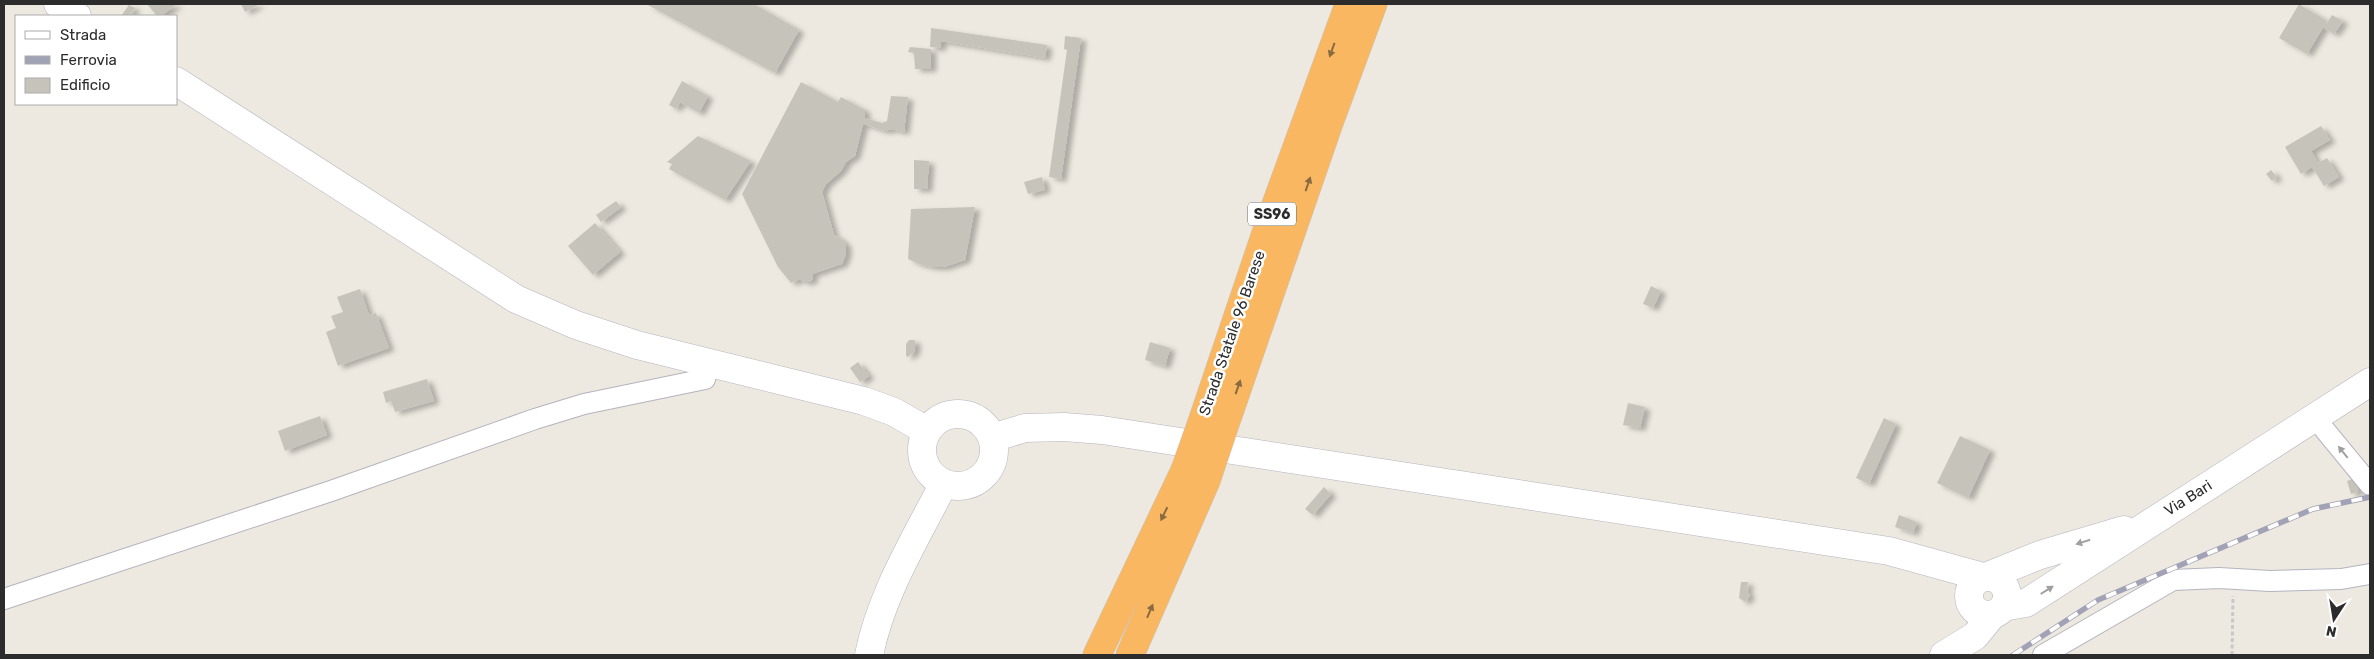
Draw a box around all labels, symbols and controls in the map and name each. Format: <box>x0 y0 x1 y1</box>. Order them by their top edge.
legend <box>15 15 178 105</box>
text: Strada <box>60 26 106 44</box>
one-way arrow <box>1328 42 1335 57</box>
text: Ferrovia <box>60 51 117 69</box>
text: Edificio <box>60 76 110 94</box>
one-way arrow <box>1305 176 1312 191</box>
road number: SS96 <box>1248 202 1296 225</box>
street label: Strada Statale 96 Barese <box>1195 248 1269 418</box>
one-way arrow <box>1234 379 1242 394</box>
one-way arrow <box>2337 445 2348 458</box>
street label: Via Bari <box>2161 476 2215 520</box>
one-way arrow <box>1159 507 1167 521</box>
one-way arrow <box>2076 538 2091 546</box>
one-way arrow <box>2040 585 2054 595</box>
north arrow <box>2309 594 2359 644</box>
one-way arrow <box>1147 604 1155 618</box>
text: N <box>2325 622 2338 641</box>

